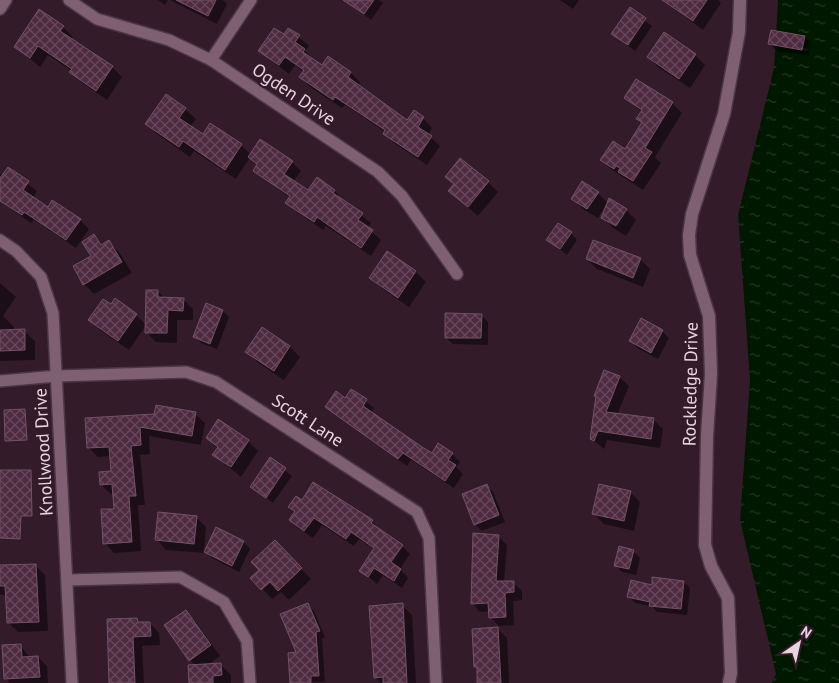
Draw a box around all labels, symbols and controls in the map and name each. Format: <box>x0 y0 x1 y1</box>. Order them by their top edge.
street label: Ogden Drive <box>248 58 340 130</box>
street label: Rockledge Drive <box>677 322 703 446</box>
street label: Knollwood Drive <box>28 388 58 516</box>
street label: Scott Lane <box>268 388 348 452</box>
north arrow <box>774 618 824 668</box>
text: N <box>797 622 815 642</box>

